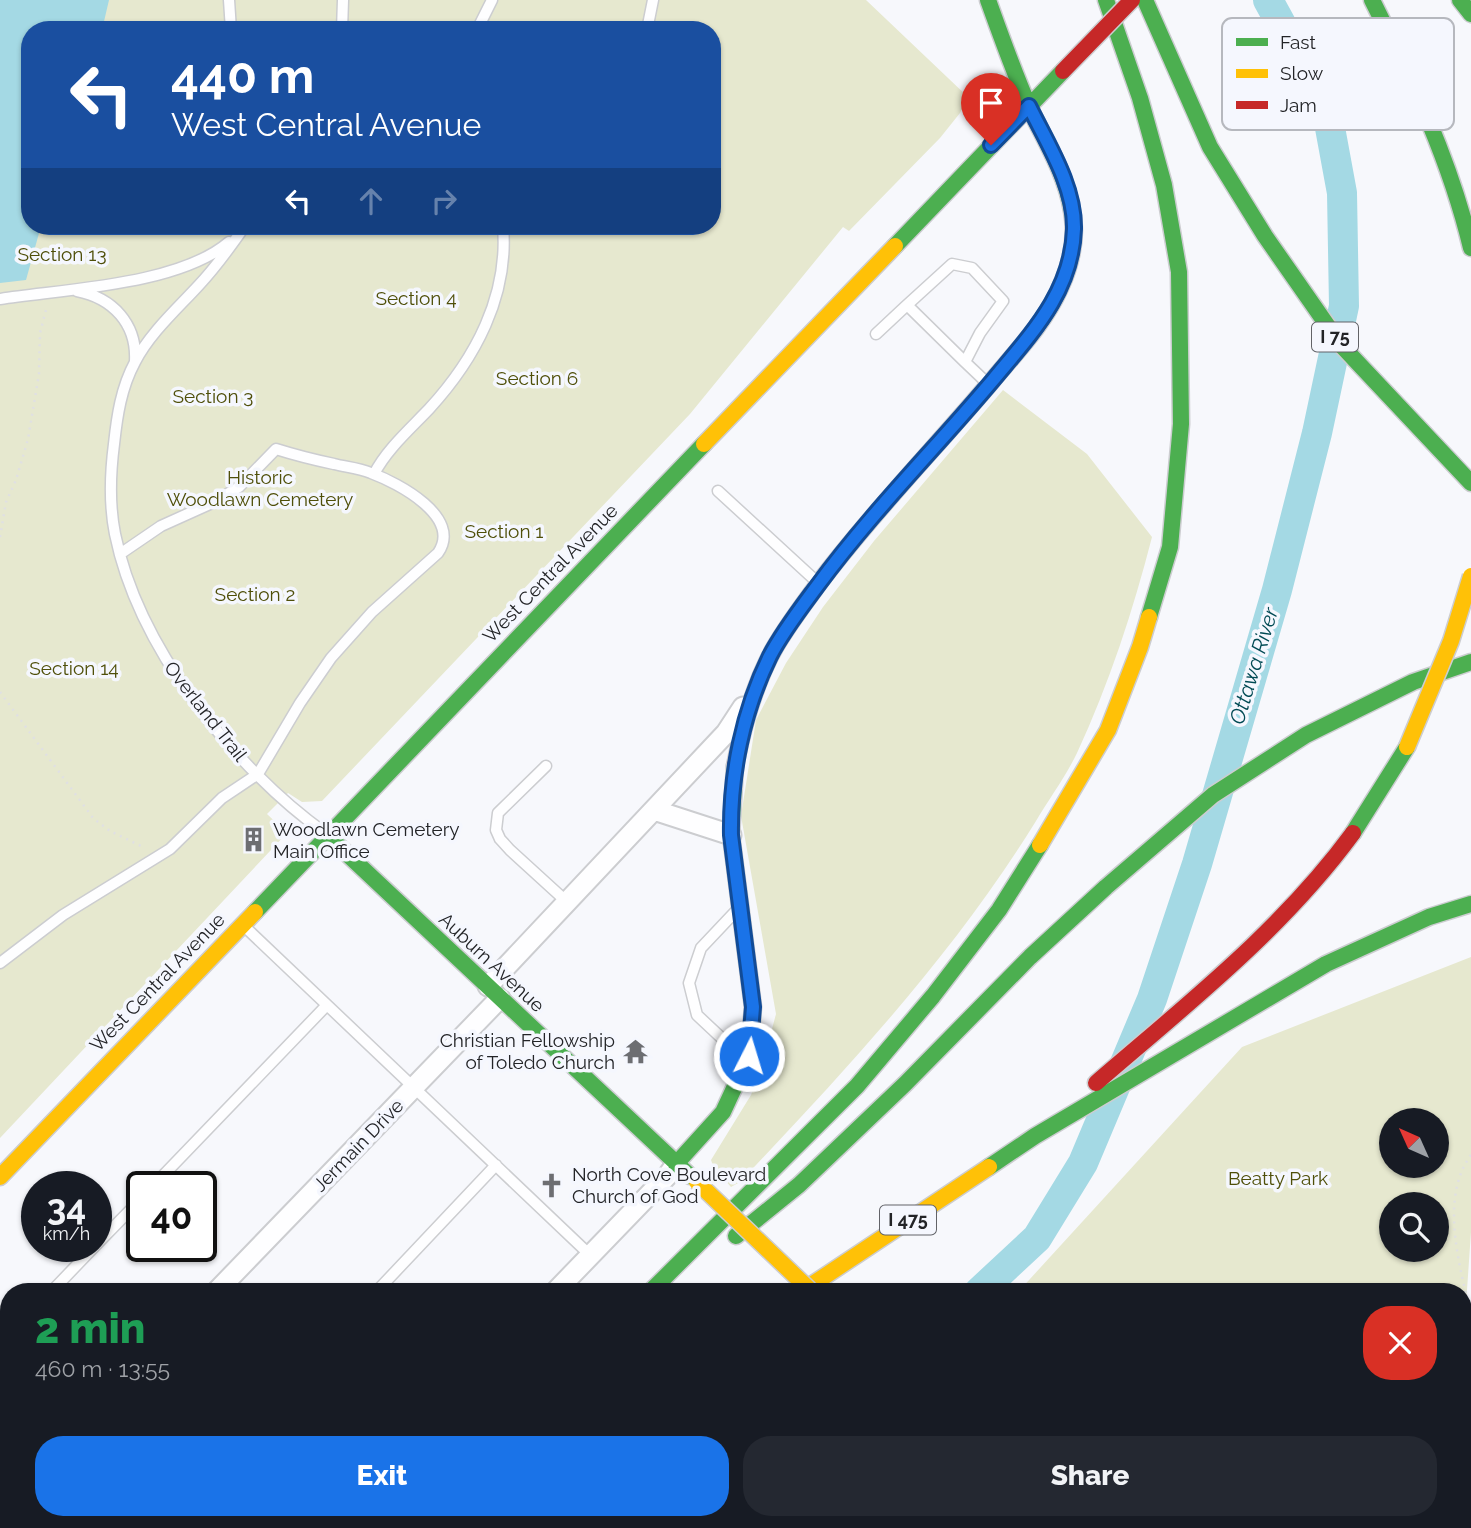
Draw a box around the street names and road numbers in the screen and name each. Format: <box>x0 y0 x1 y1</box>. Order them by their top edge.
road number: I 75 <box>1312 323 1358 352</box>
street label: West Central Avenue <box>478 499 622 647</box>
street label: Overland Trail <box>160 657 252 766</box>
street label: West Central Avenue <box>85 908 229 1056</box>
street label: Auburn Avenue <box>435 908 549 1016</box>
street label: Jermain Drive <box>308 1094 408 1196</box>
road number: I 475 <box>880 1205 936 1234</box>

